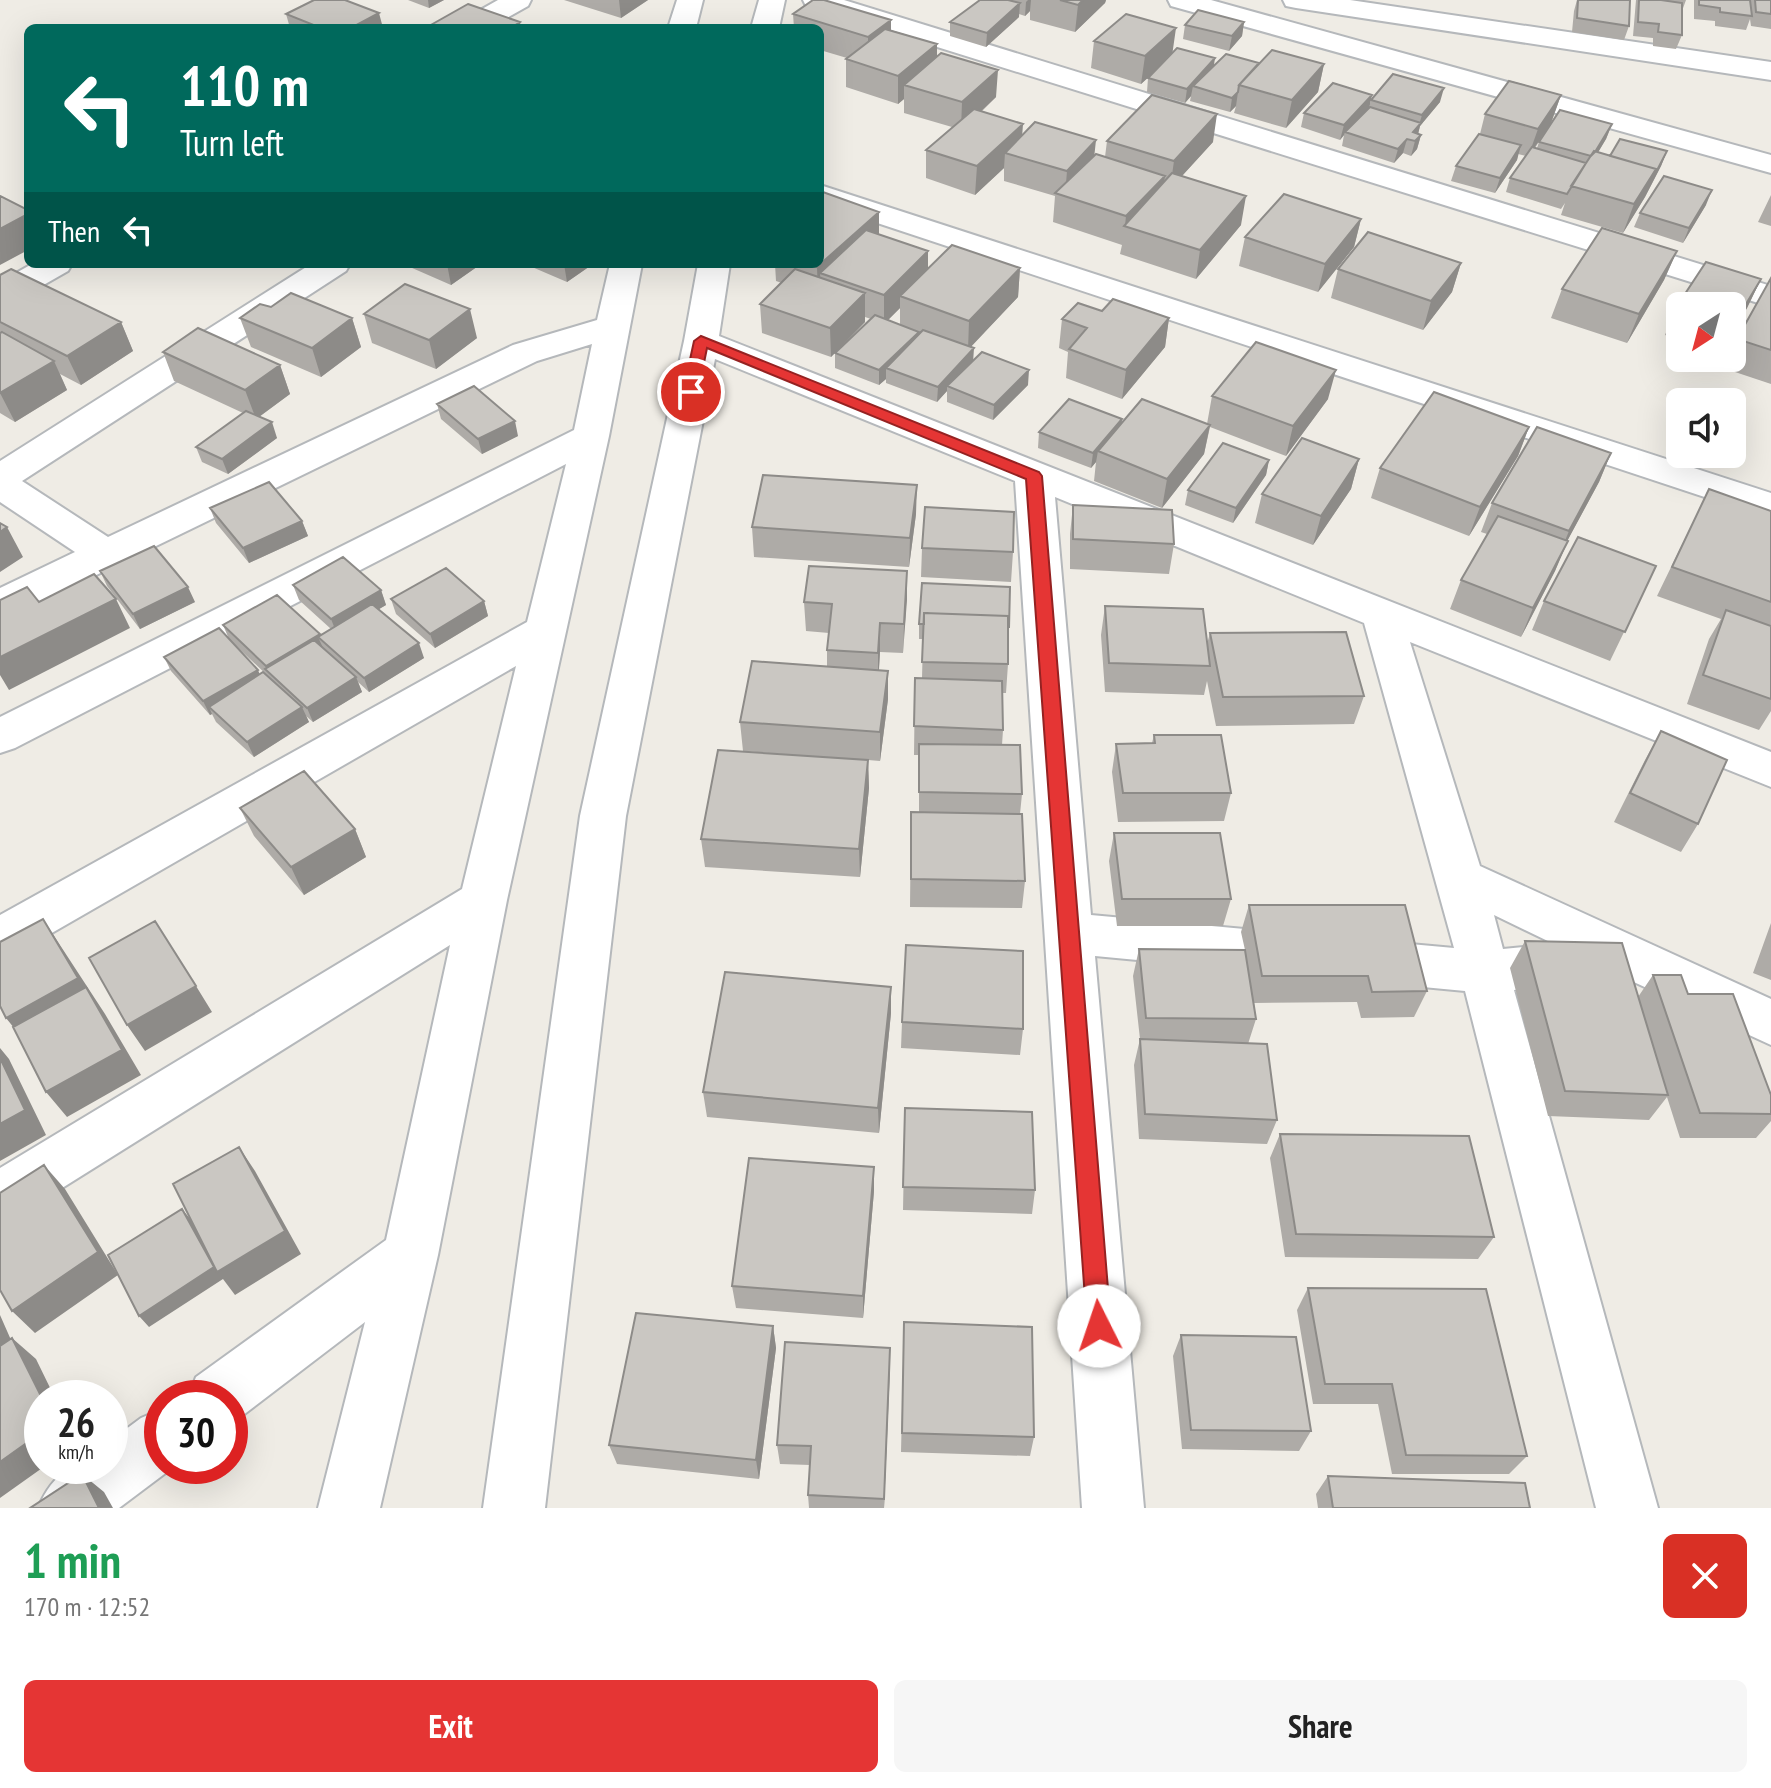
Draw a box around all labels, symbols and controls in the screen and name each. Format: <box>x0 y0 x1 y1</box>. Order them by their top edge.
text: 110 m <box>180 49 309 121</box>
icon: left <box>48 56 152 160</box>
text: Turn left <box>180 119 284 166</box>
icon: left <box>116 208 160 252</box>
text: Then <box>48 211 100 250</box>
north arrow <box>1666 292 1746 372</box>
map controls <box>1666 292 1746 468</box>
pin <box>657 358 725 426</box>
icon: arrive <box>669 370 713 414</box>
button: sound <box>1666 388 1746 468</box>
position arrow <box>1057 1284 1141 1368</box>
speed limit sign: 30 <box>144 1380 248 1484</box>
text: 26 <box>57 1396 95 1448</box>
text: km/h <box>58 1439 94 1465</box>
text: 1 min <box>24 1529 121 1591</box>
button: close <box>1663 1534 1747 1618</box>
text: 170 m · 12:52 <box>24 1590 150 1623</box>
button: Exit <box>24 1680 878 1772</box>
button: Share <box>894 1680 1747 1772</box>

